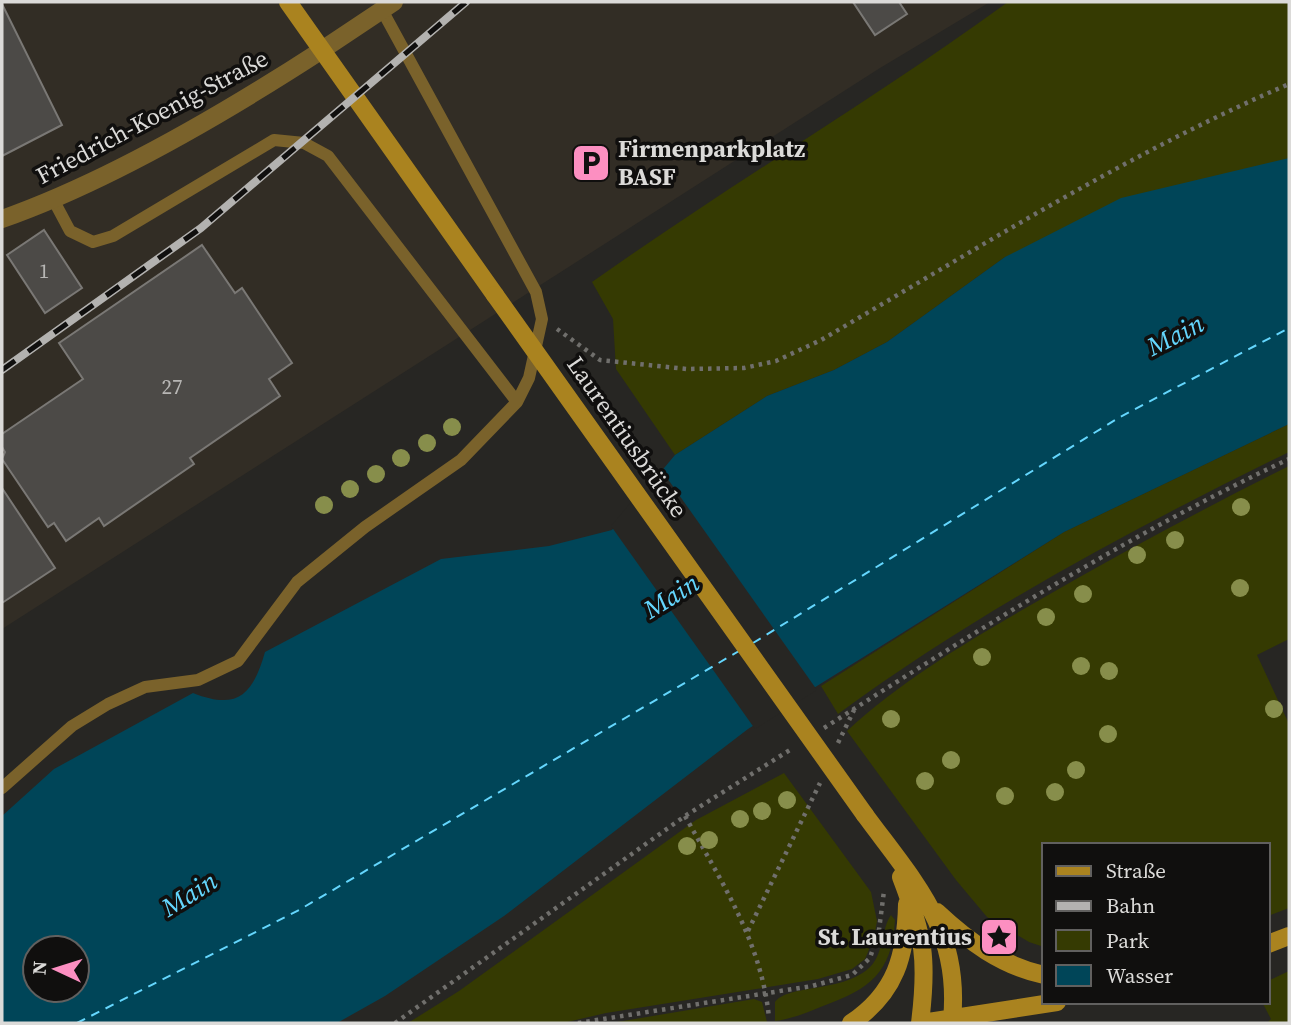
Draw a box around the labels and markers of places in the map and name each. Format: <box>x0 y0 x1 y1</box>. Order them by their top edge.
place label: Firmenparkplatz BASF <box>618 132 805 193</box>
parking icon: Firmenparkplatz BASF <box>570 142 612 184</box>
place icon: St. Laurentius <box>978 916 1020 958</box>
place label: St. Laurentius <box>818 920 972 953</box>

